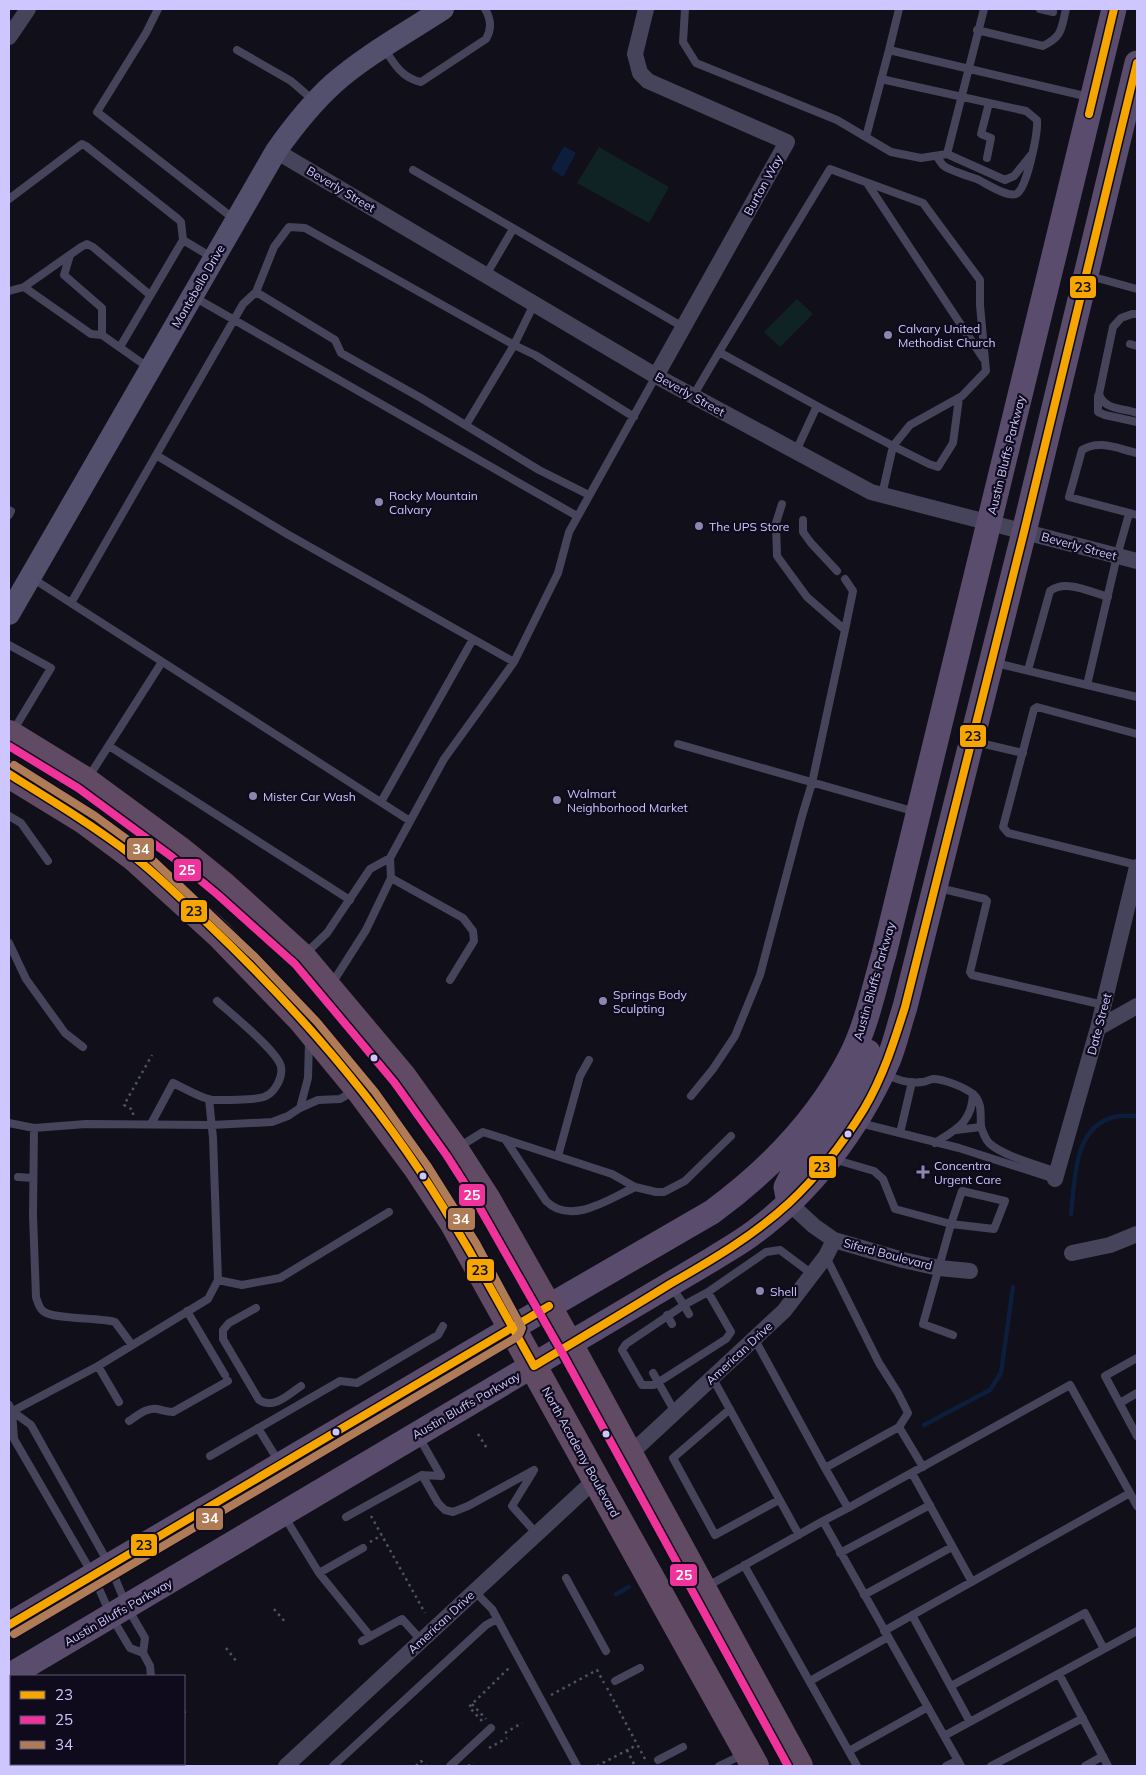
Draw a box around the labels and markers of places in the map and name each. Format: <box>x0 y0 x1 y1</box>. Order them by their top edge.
place label: Calvary United Methodist Church <box>898 321 996 350</box>
marker: Calvary United Methodist Church <box>882 329 894 341</box>
place label: Rocky Mountain Calvary <box>389 488 478 517</box>
marker: Rocky Mountain Calvary <box>373 496 385 508</box>
place label: The UPS Store <box>709 519 789 534</box>
marker: The UPS Store <box>693 520 705 532</box>
place label: Walmart Neighborhood Market <box>567 786 688 815</box>
place label: Mister Car Wash <box>263 789 356 804</box>
marker: Mister Car Wash <box>247 790 259 802</box>
marker: Walmart Neighborhood Market <box>551 794 563 806</box>
place label: Springs Body Sculpting <box>613 987 687 1016</box>
marker: Springs Body Sculpting <box>597 995 609 1007</box>
unlabelled marker <box>369 1053 379 1063</box>
unlabelled marker <box>843 1129 853 1139</box>
place label: Concentra Urgent Care <box>934 1158 1001 1187</box>
marker: Concentra Urgent Care <box>916 1165 930 1179</box>
unlabelled marker <box>418 1171 428 1181</box>
place label: Shell <box>770 1284 797 1299</box>
marker: Shell <box>754 1285 766 1297</box>
unlabelled marker <box>331 1427 341 1437</box>
unlabelled marker <box>601 1429 611 1439</box>

